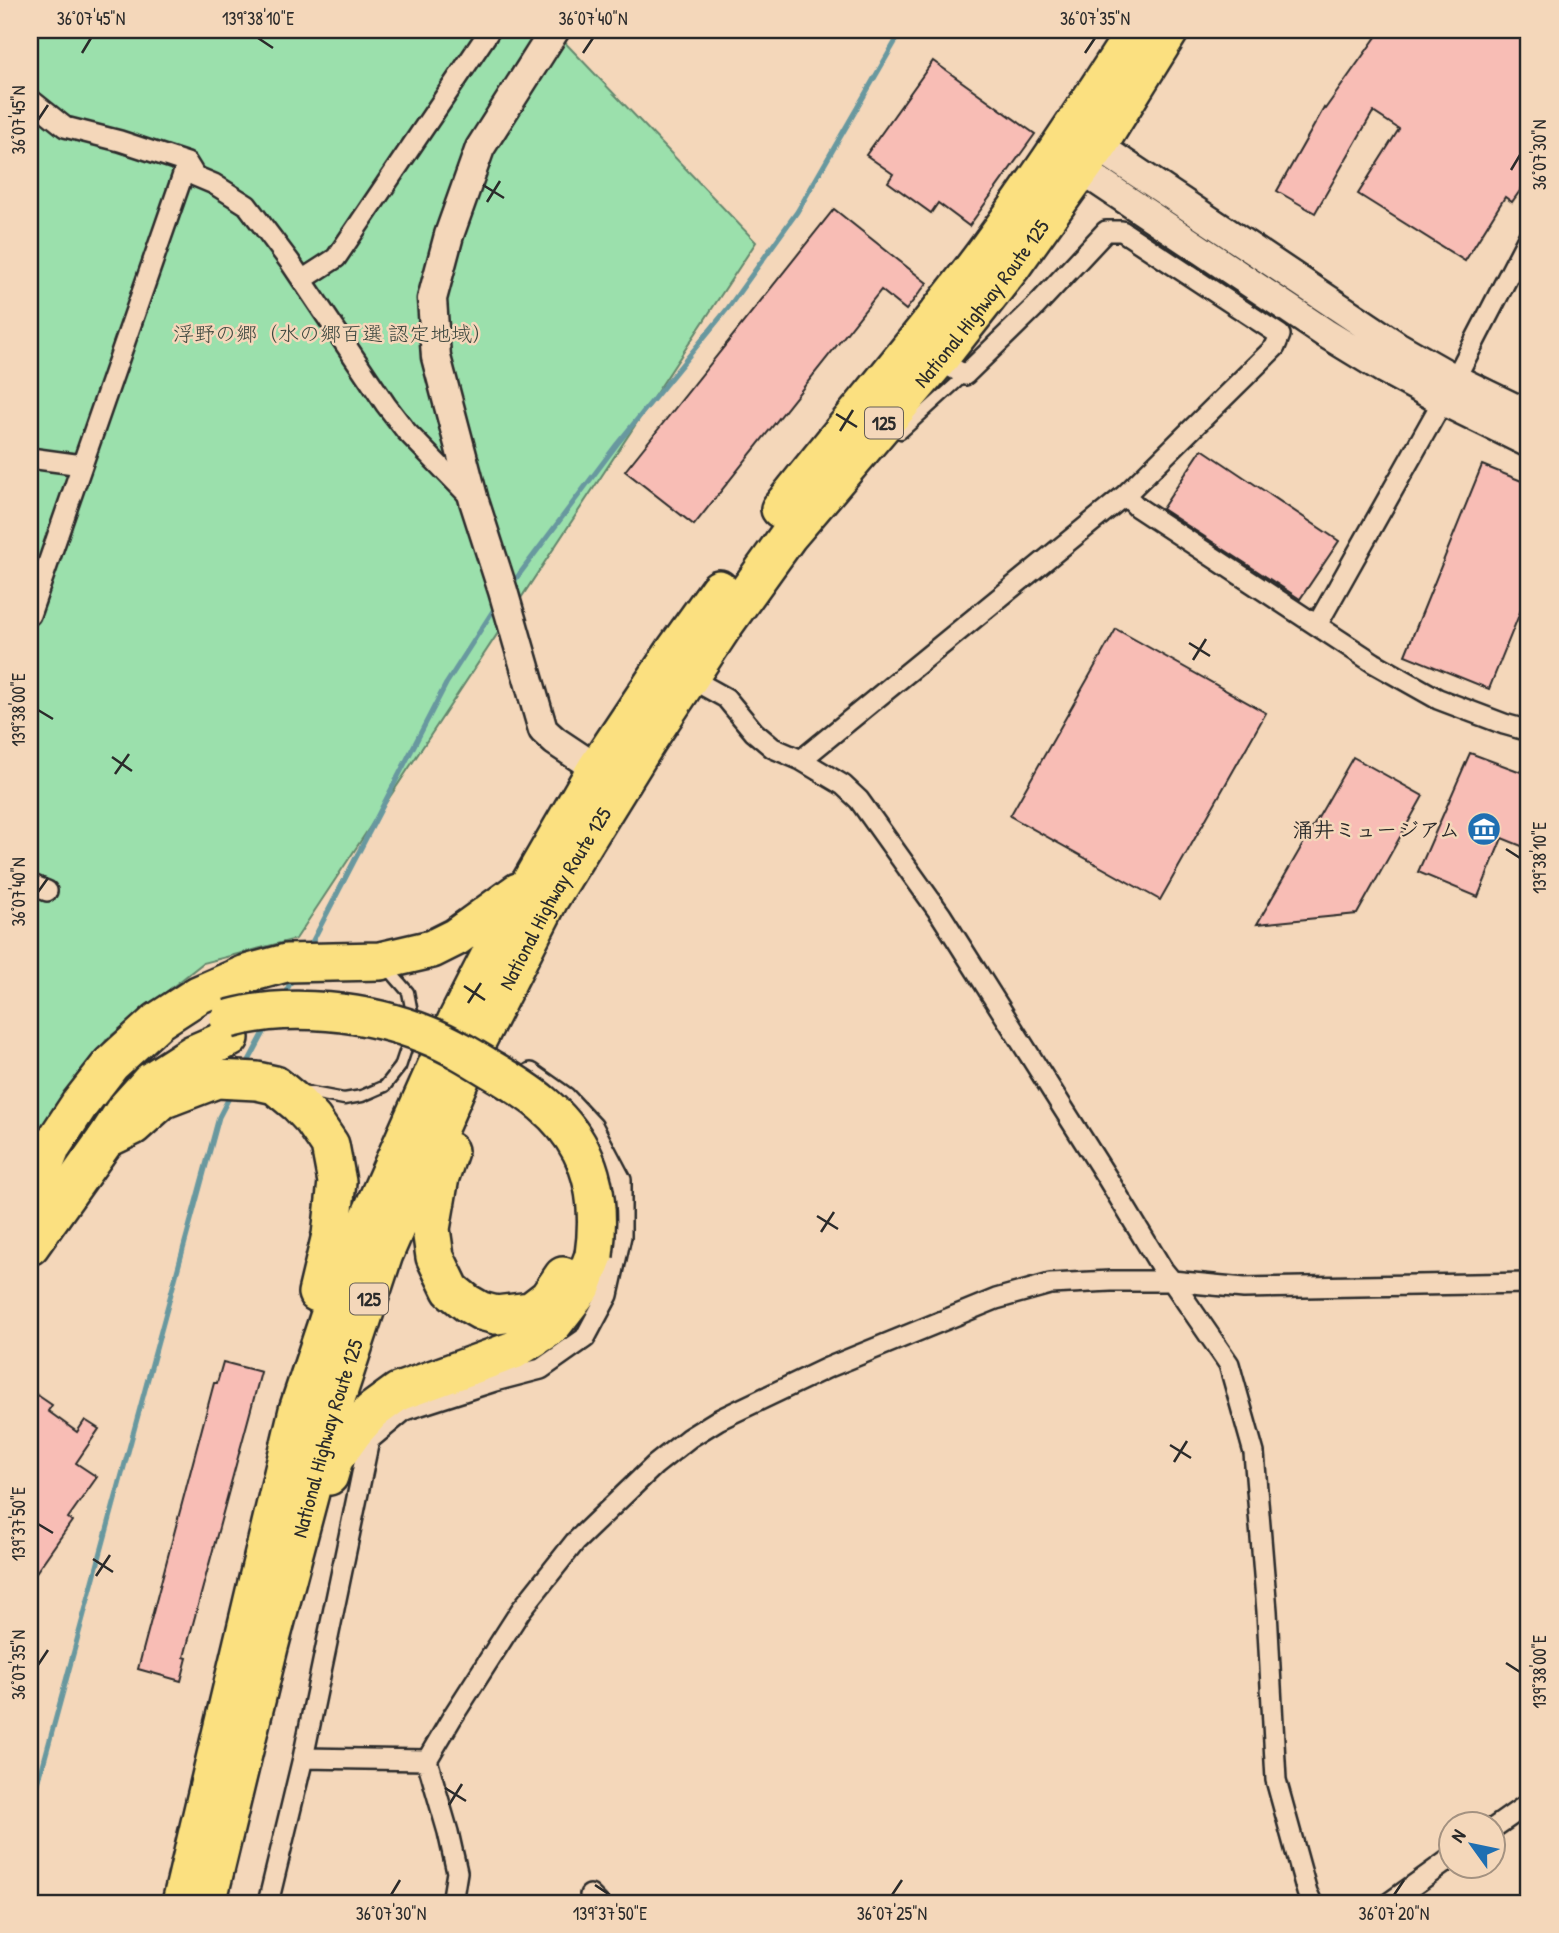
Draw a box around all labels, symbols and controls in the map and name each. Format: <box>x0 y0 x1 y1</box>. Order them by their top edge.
text: 36°07'45"N <box>57 6 125 31</box>
text: 139°38'10"E <box>222 6 294 31</box>
text: 36°07'40"N <box>558 6 628 31</box>
text: 36°07'35"N <box>1060 6 1130 31</box>
text: 36°07'45"N <box>6 86 31 154</box>
text: 36°07'30"N <box>1527 120 1552 190</box>
street label: National Highway Route 125 <box>907 213 1056 393</box>
park label: 浮野の郷（水の郷百選 認定地域） <box>173 319 493 348</box>
road number: 125 <box>865 408 903 438</box>
text: 139°38'00"E <box>6 673 31 747</box>
street label: National Highway Route 125 <box>491 801 618 994</box>
museum icon: 涌井ミュージアム <box>1465 810 1503 848</box>
place label: 涌井ミュージアム <box>1292 815 1460 844</box>
text: 139°38'10"E <box>1527 822 1552 894</box>
text: 36°07'40"N <box>6 857 31 927</box>
road number: 125 <box>350 1284 388 1315</box>
street label: National Highway Route 125 <box>284 1335 369 1541</box>
text: 139°37'50"E <box>6 1487 31 1561</box>
text: 36°07'35"N <box>6 1630 31 1700</box>
text: 139°38'00"E <box>1527 1635 1552 1709</box>
north arrow <box>1436 1811 1506 1881</box>
text: N <box>1444 1824 1471 1847</box>
text: 36°07'30"N <box>356 1901 426 1926</box>
text: 139°37'50"E <box>573 1901 647 1926</box>
text: 36°07'25"N <box>857 1901 927 1926</box>
text: 36°07'20"N <box>1359 1901 1429 1926</box>

